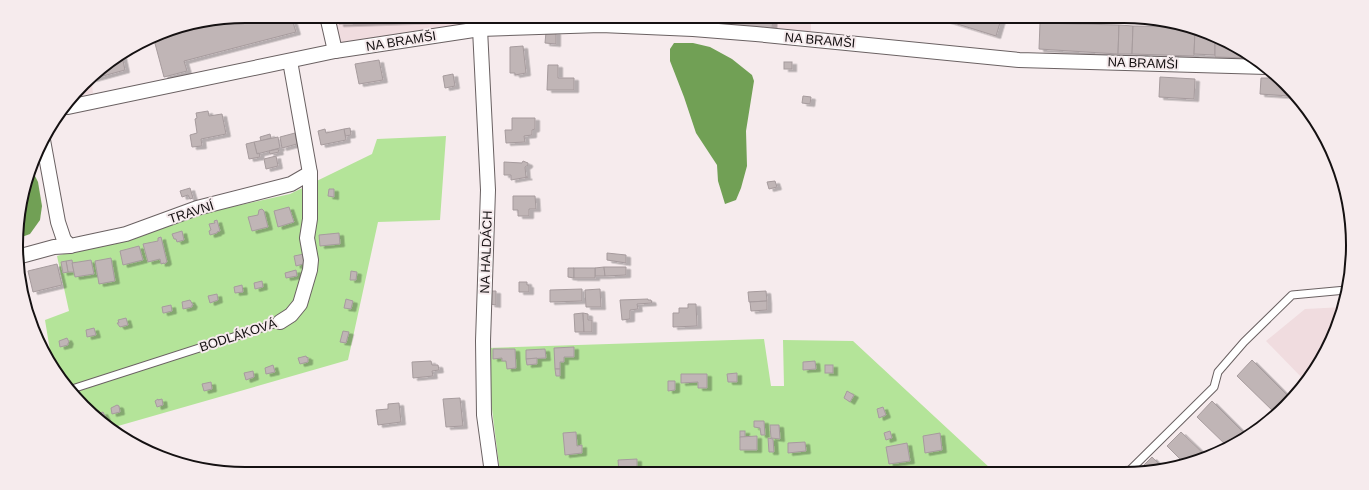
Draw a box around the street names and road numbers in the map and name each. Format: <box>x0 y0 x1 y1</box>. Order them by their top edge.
street label: NA BRAMŠI <box>365 28 437 54</box>
street label: NA BRAMŠI <box>784 29 856 51</box>
street label: NA BRAMŠI <box>1107 54 1179 72</box>
street label: TRAVNÍ <box>166 198 216 226</box>
street label: NA HALDÁCH <box>477 210 495 294</box>
street label: BODLÁKOVÁ <box>198 315 279 355</box>

